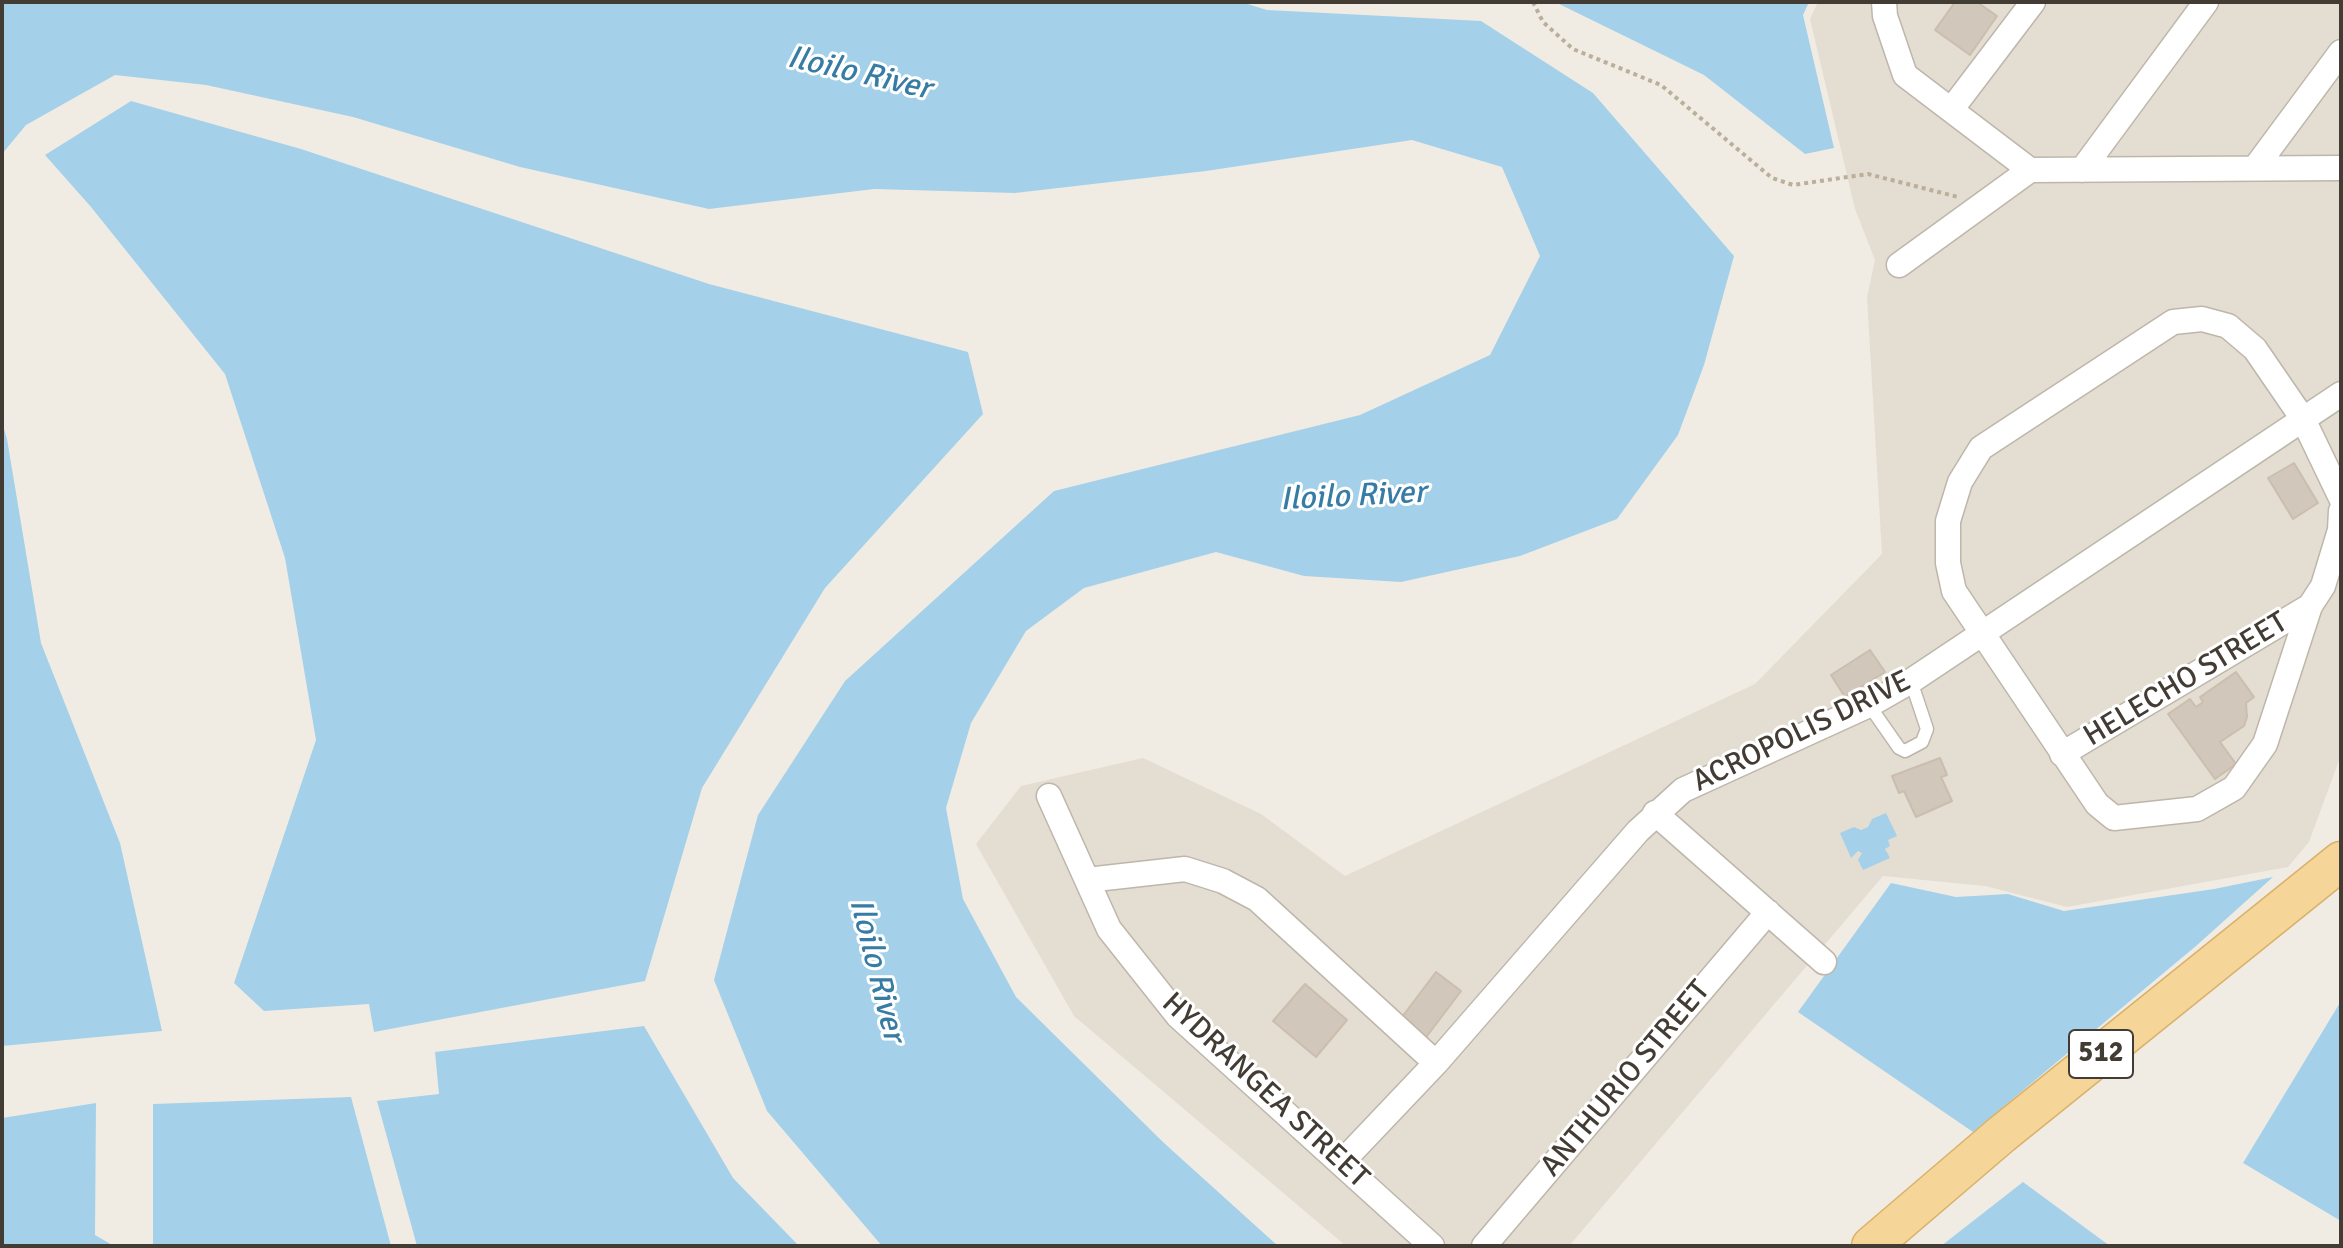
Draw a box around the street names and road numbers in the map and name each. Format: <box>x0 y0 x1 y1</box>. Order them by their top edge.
street label: HELECHO STREET <box>2078 605 2294 755</box>
street label: ACROPOLIS DRIVE <box>1687 664 1917 800</box>
street label: ANTHURIO STREET <box>1534 974 1718 1184</box>
street label: HYDRANGEA STREET <box>1154 986 1376 1196</box>
road number: 512 <box>2069 1030 2133 1078</box>

